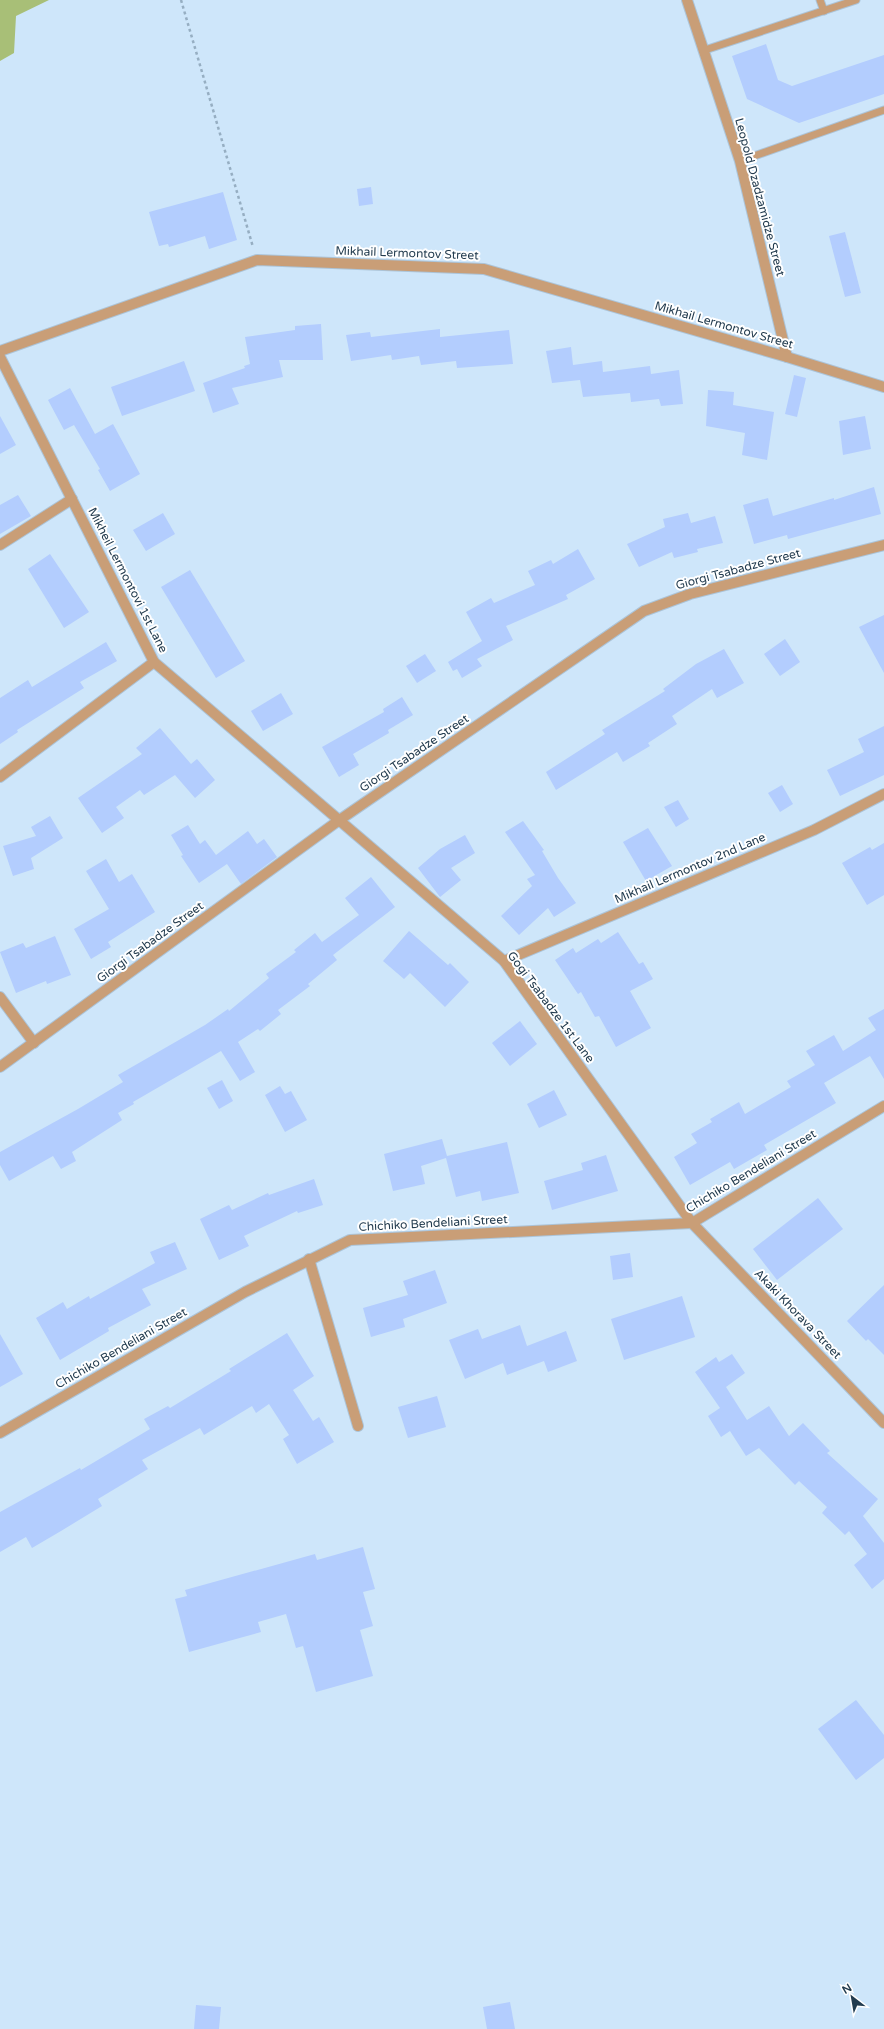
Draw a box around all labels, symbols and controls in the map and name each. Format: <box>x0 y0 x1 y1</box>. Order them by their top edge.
street label: Leopold Dzadzamidze Street <box>732 116 788 278</box>
street label: Mikhail Lermontov Street <box>335 244 479 263</box>
street label: Mikhail Lermontov Street <box>653 299 795 352</box>
street label: Mikheil Lermontovi 1st Lane <box>85 505 171 655</box>
street label: Giorgi Tsabadze Street <box>674 546 802 592</box>
street label: Giorgi Tsabadze Street <box>357 711 471 795</box>
street label: Mikhail Lermontov 2nd Lane <box>613 830 768 906</box>
street label: Giorgi Tsabadze Street <box>94 898 206 985</box>
street label: Gogi Tsabadze 1st Lane <box>505 949 597 1065</box>
street label: Chichiko Bendeliani Street <box>683 1126 819 1215</box>
street label: Chichiko Bendeliani Street <box>358 1212 508 1234</box>
street label: Akaki Khorava Street <box>752 1266 845 1362</box>
street label: Chichiko Bendeliani Street <box>53 1304 190 1391</box>
north arrow <box>832 1977 872 2017</box>
text: N <box>840 1981 854 1997</box>

